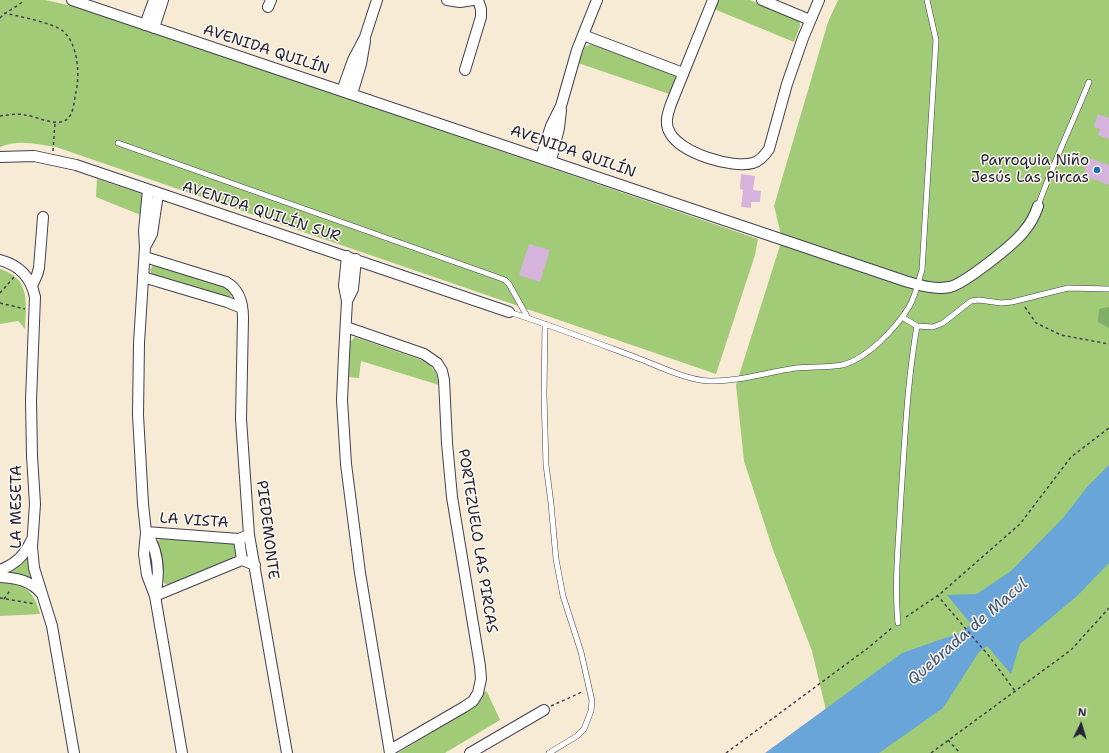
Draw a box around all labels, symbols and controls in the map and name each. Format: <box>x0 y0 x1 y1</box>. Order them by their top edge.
street label: AVENIDA QUILÍN <box>201 21 331 79</box>
street label: AVENIDA QUILÍN <box>508 122 638 182</box>
place label: Parroquia Niño Jesús Las Pircas <box>971 152 1089 187</box>
marker: Parroquia Niño Jesús Las Pircas <box>1092 165 1102 175</box>
street label: AVENIDA QUILÍN SUR <box>180 178 342 246</box>
street label: PORTEZUELO LAS PIRCAS <box>454 448 500 634</box>
street label: LA MESETA <box>8 465 26 549</box>
street label: PIEDEMONTE <box>252 480 282 580</box>
street label: LA VISTA <box>159 510 229 532</box>
water label: Quebrada de Macul <box>904 575 1032 689</box>
north arrow <box>1061 705 1101 745</box>
text: N <box>1077 705 1087 720</box>

